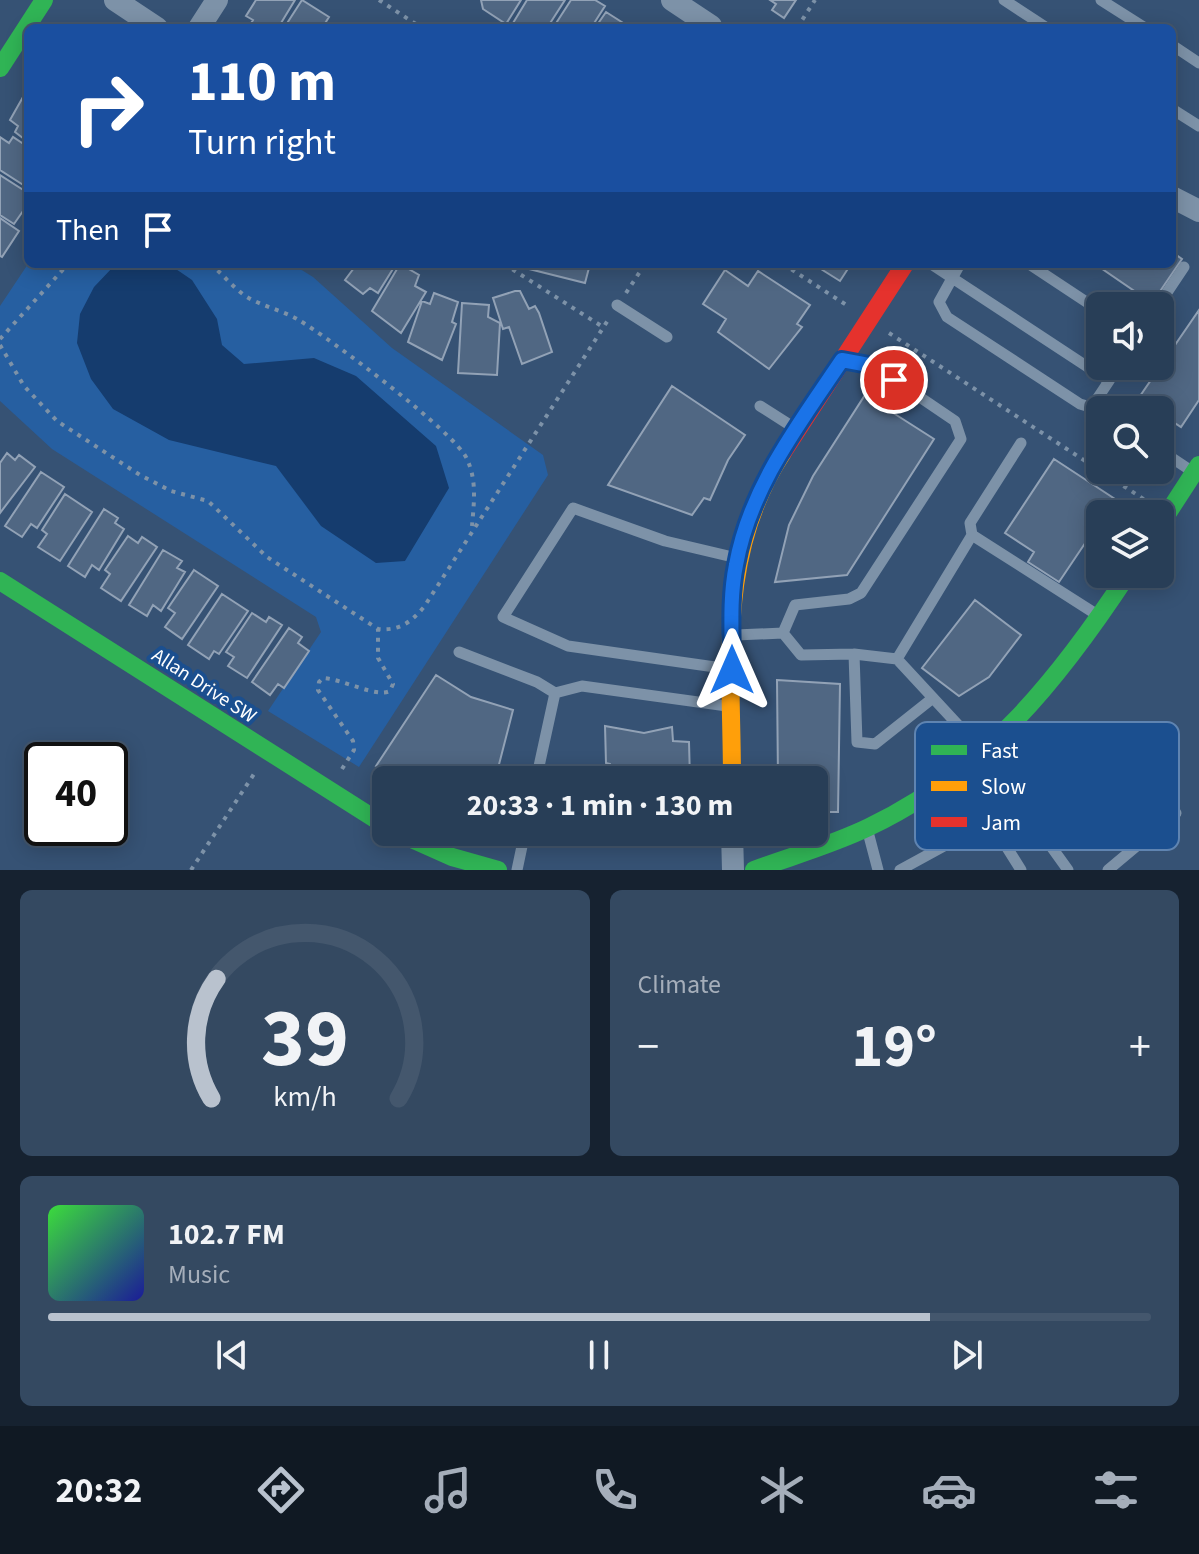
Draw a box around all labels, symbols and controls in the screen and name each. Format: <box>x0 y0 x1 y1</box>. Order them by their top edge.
text: 110 m <box>188 43 336 122</box>
icon: right <box>56 56 160 160</box>
text: Turn right <box>188 117 336 168</box>
icon: arrive <box>136 208 180 252</box>
text: Then <box>56 209 120 252</box>
map controls <box>1086 292 1174 588</box>
button: sound <box>1086 292 1174 380</box>
pin <box>860 346 928 414</box>
icon: arrive <box>872 358 916 402</box>
button: search <box>1086 396 1174 484</box>
button: layers <box>1086 500 1174 588</box>
position arrow <box>690 628 774 712</box>
street label: Allan Drive SW <box>146 642 262 731</box>
legend <box>915 722 1179 850</box>
text: Fast <box>981 735 1019 767</box>
speed limit sign: 40 <box>24 742 128 846</box>
text: Slow <box>981 771 1026 803</box>
text: 20:33 · 1 min · 130 m <box>467 784 733 827</box>
text: Jam <box>981 807 1021 839</box>
text: Climate <box>638 966 721 1003</box>
text: 39 <box>261 980 349 1098</box>
text: 19° <box>852 1005 937 1090</box>
text: − <box>638 1016 659 1079</box>
text: + <box>1129 1016 1151 1079</box>
text: km/h <box>273 1077 336 1117</box>
text: 102.7 FM <box>168 1213 285 1256</box>
text: Music <box>168 1256 230 1293</box>
icon: previous <box>210 1333 254 1377</box>
icon: pause <box>577 1333 621 1377</box>
icon: next <box>945 1333 989 1377</box>
icon: directions <box>253 1462 309 1518</box>
icon: music <box>420 1462 476 1518</box>
icon: phone <box>587 1462 643 1518</box>
icon: climate <box>754 1462 810 1518</box>
icon: car <box>921 1462 977 1518</box>
icon: filters <box>1088 1462 1144 1518</box>
text: 20:32 <box>55 1465 142 1516</box>

